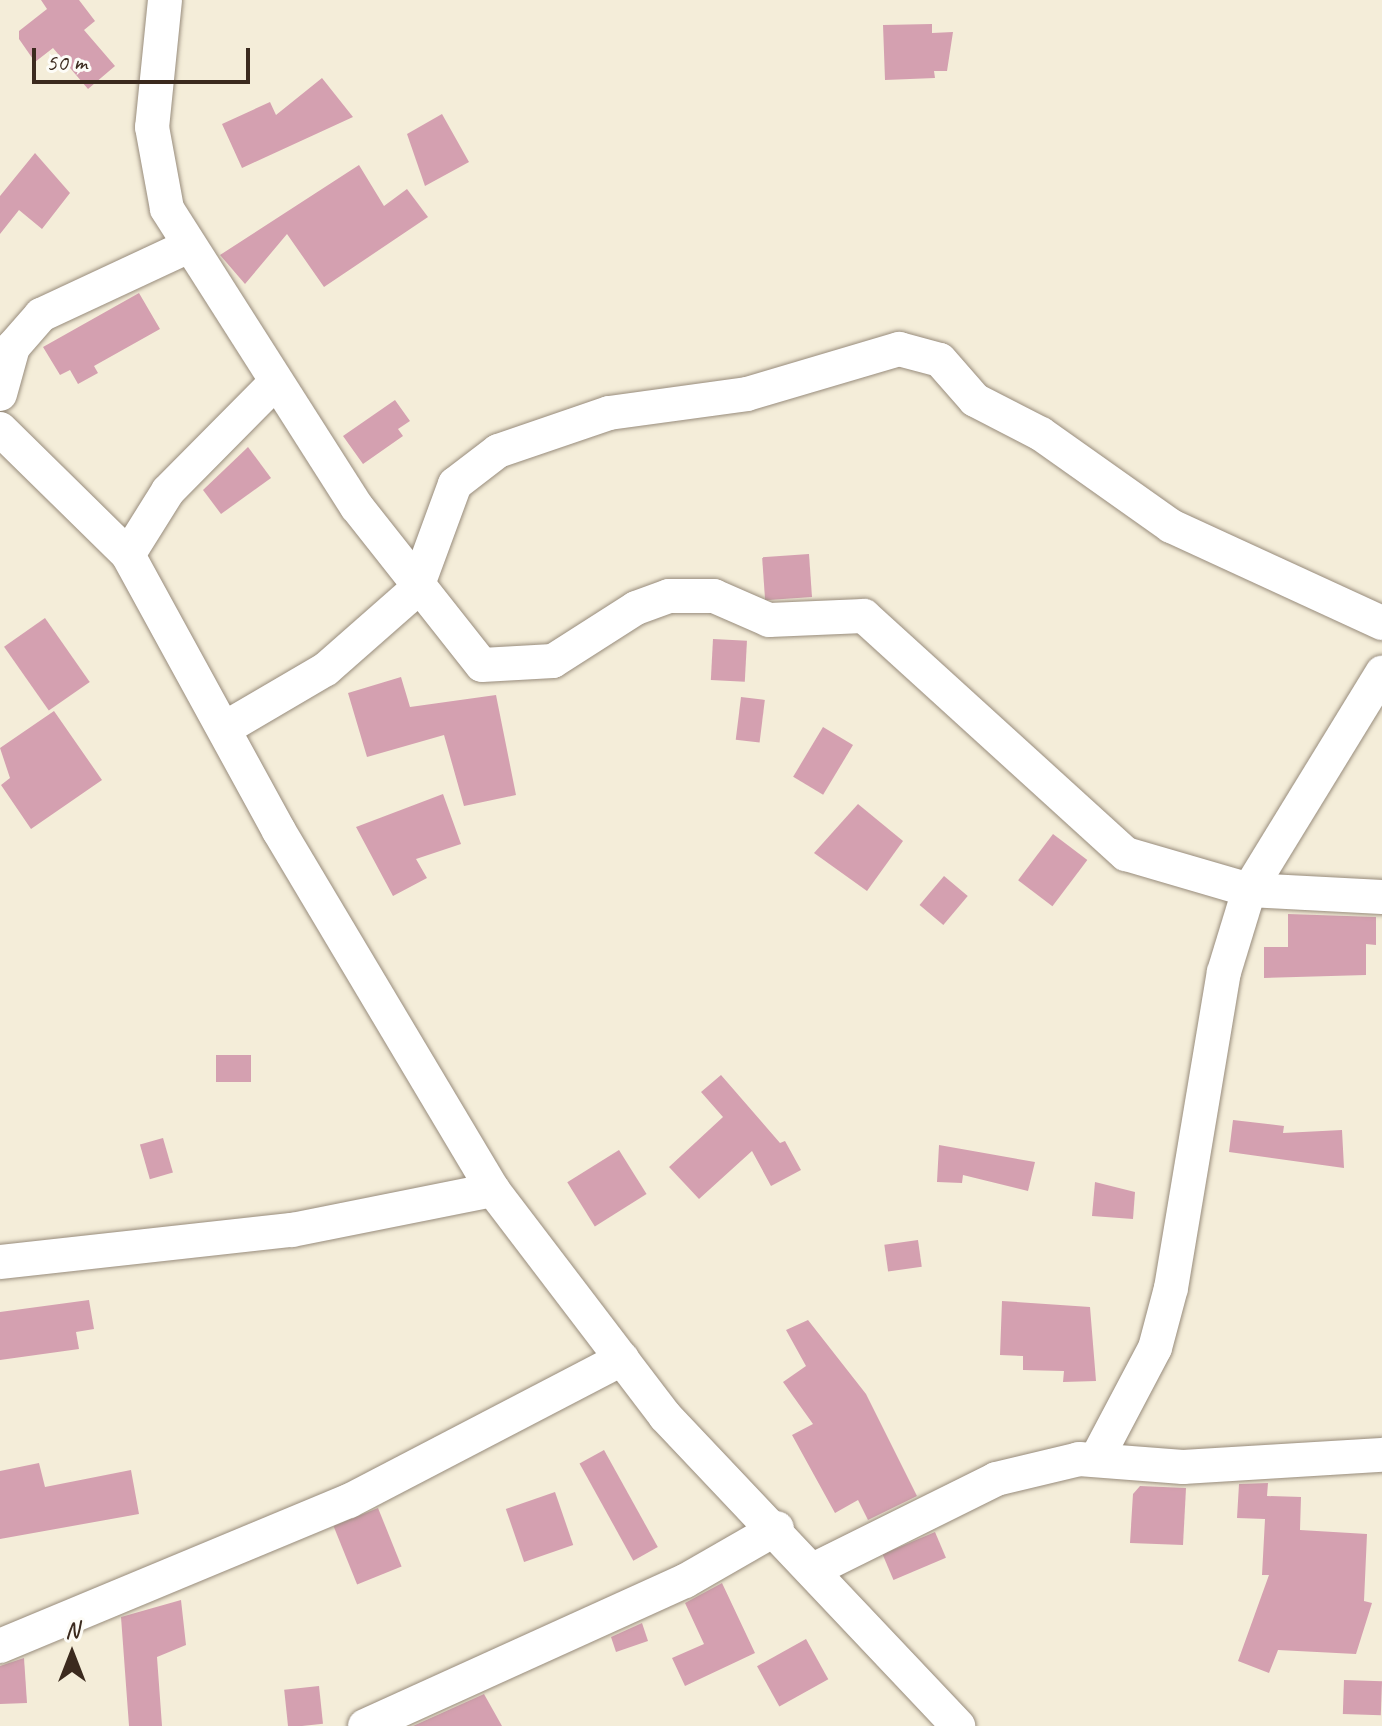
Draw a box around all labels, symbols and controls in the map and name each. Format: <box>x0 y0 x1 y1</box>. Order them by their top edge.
scale bar <box>36 32 254 82</box>
text: 50 m <box>46 47 87 77</box>
north arrow <box>32 1614 112 1694</box>
text: N <box>65 1616 79 1644</box>

